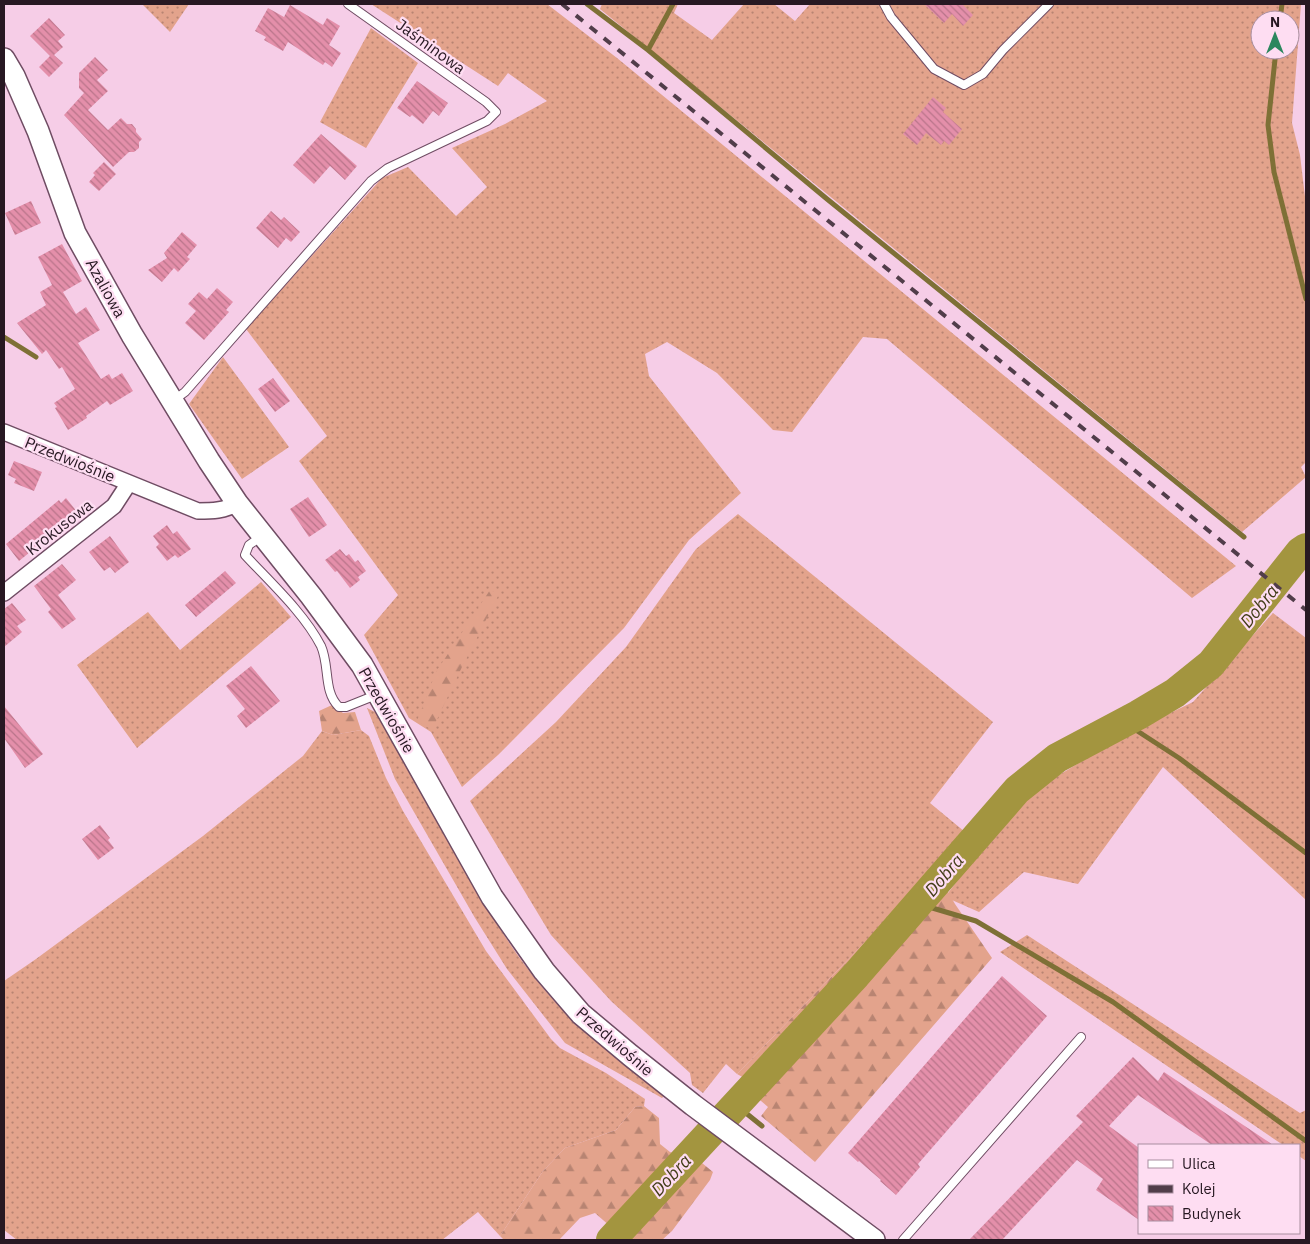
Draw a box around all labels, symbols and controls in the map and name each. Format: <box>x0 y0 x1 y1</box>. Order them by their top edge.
north arrow <box>1250 10 1300 60</box>
text: N <box>1270 13 1280 31</box>
street label: Jaśminowa <box>392 14 470 78</box>
street label: Azaliowa <box>82 255 131 321</box>
street label: Przedwiośnie <box>22 432 118 486</box>
street label: Krokusowa <box>22 494 97 559</box>
water label: Dobra <box>1235 580 1283 632</box>
street label: Przedwiośnie <box>354 664 420 757</box>
water label: Dobra <box>919 849 969 901</box>
street label: Przedwiośnie <box>572 1002 658 1080</box>
legend <box>1138 1144 1300 1234</box>
water label: Dobra <box>646 1149 696 1201</box>
text: Ulica <box>1182 1154 1216 1173</box>
text: Kolej <box>1182 1179 1216 1198</box>
text: Budynek <box>1182 1204 1241 1223</box>

